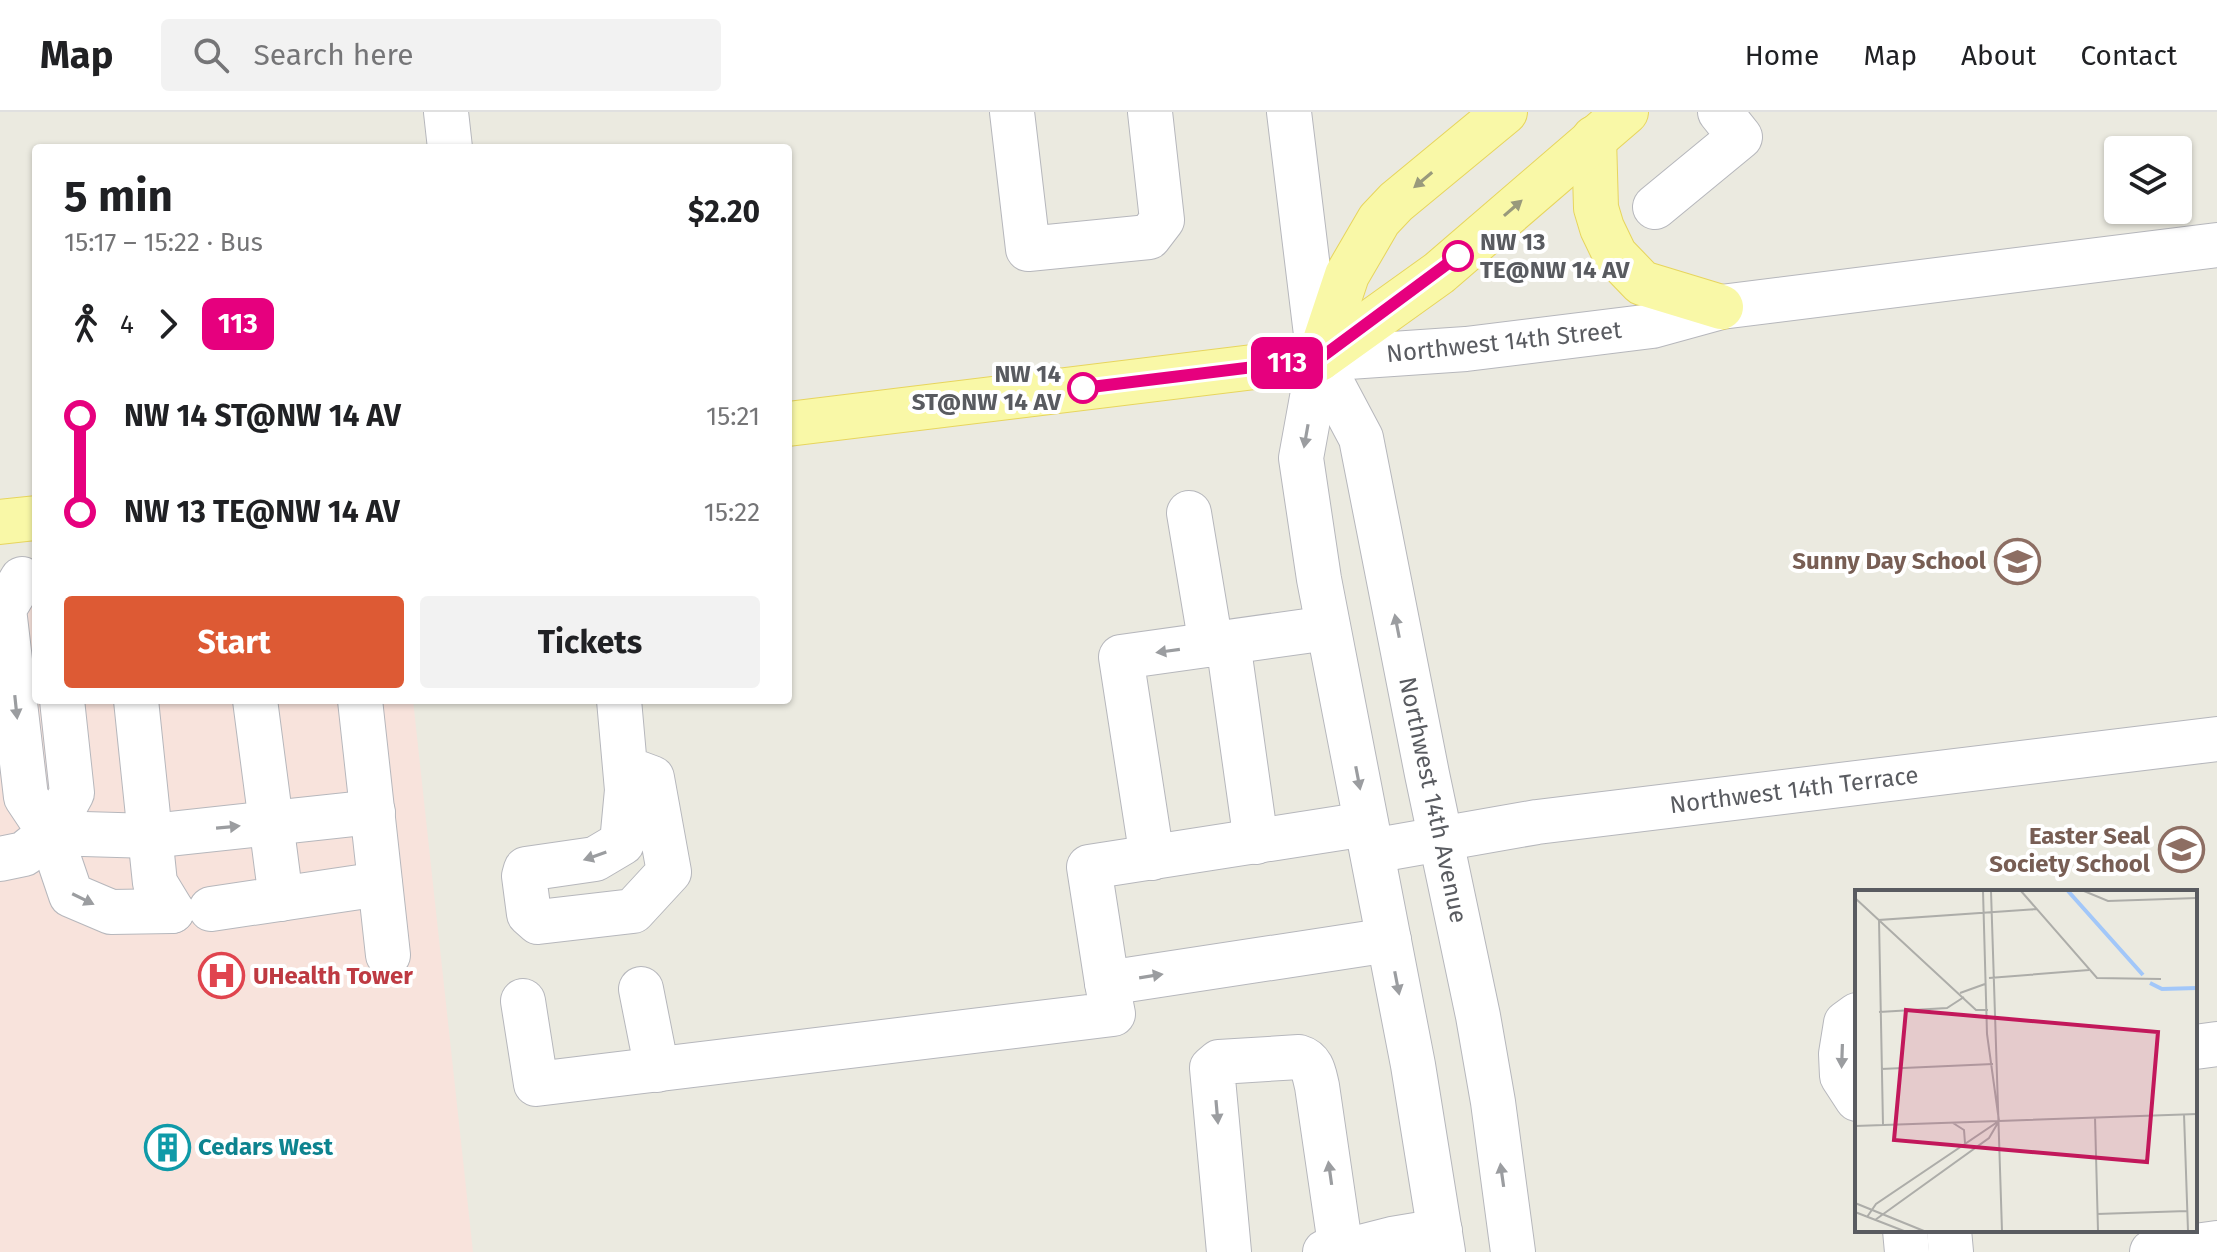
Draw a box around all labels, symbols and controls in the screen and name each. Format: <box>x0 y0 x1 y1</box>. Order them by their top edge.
search box <box>161 19 721 91</box>
text: Map <box>40 32 113 78</box>
icon: search <box>189 33 233 77</box>
text: Search here <box>253 37 414 73</box>
text: Home <box>1745 39 1819 72</box>
text: Map <box>1863 39 1917 72</box>
text: About <box>1961 39 2036 72</box>
text: Contact <box>2080 39 2177 72</box>
map controls <box>2104 136 2192 224</box>
button: layers <box>2104 136 2192 224</box>
text: 5 min <box>64 170 173 223</box>
one-way arrow <box>1413 171 1433 188</box>
text: $2.20 <box>688 194 760 230</box>
one-way arrow <box>1504 200 1523 218</box>
text: 15:17 – 15:22 · Bus <box>64 227 263 258</box>
place label: NW 13 TE@NW 14 AV <box>1480 228 1631 284</box>
marker: NW 13 TE@NW 14 AV <box>1443 241 1473 271</box>
icon: walk <box>64 302 108 346</box>
icon: forward <box>146 302 190 346</box>
text: 113 <box>218 307 258 340</box>
text: 4 <box>120 309 134 340</box>
street label: Northwest 14th Street <box>1385 316 1623 368</box>
line badge: 113 <box>1241 337 1333 389</box>
text: 113 <box>1267 346 1307 379</box>
place label: NW 14 ST@NW 14 AV <box>912 360 1062 416</box>
marker: NW 14 ST@NW 14 AV <box>1068 373 1098 403</box>
text: NW 14 ST@NW 14 AV <box>124 398 401 434</box>
text: 15:21 <box>706 401 760 432</box>
one-way arrow <box>1299 424 1311 449</box>
text: NW 13 TE@NW 14 AV <box>124 494 400 530</box>
text: 15:22 <box>704 497 760 528</box>
school or university icon: Sunny Day School <box>1993 537 2041 585</box>
place label: Sunny Day School <box>1792 547 1987 575</box>
button: Start <box>64 596 404 688</box>
button: Tickets <box>420 596 760 688</box>
one-way arrow <box>1390 613 1403 638</box>
one-way arrow <box>1155 644 1180 657</box>
street label: Northwest 14th Avenue <box>1393 674 1473 926</box>
one-way arrow <box>9 695 22 720</box>
street label: Northwest 14th Terrace <box>1668 761 1920 819</box>
one-way arrow <box>1352 766 1364 791</box>
one-way arrow <box>216 820 241 833</box>
place label: Easter Seal Society School <box>1989 822 2151 878</box>
school or university icon: Easter Seal Society School <box>2157 826 2205 874</box>
one-way arrow <box>583 850 607 862</box>
inset map <box>1855 890 2197 1232</box>
one-way arrow <box>71 892 94 906</box>
hospital icon: UHealth Tower <box>198 952 246 1000</box>
place label: UHealth Tower <box>253 962 413 990</box>
one-way arrow <box>1139 969 1164 982</box>
one-way arrow <box>1391 971 1404 996</box>
one-way arrow <box>1836 1044 1849 1069</box>
one-way arrow <box>1211 1100 1224 1125</box>
building icon: Cedars West <box>143 1123 191 1171</box>
place label: Cedars West <box>198 1133 334 1161</box>
one-way arrow <box>1323 1161 1336 1186</box>
one-way arrow <box>1495 1162 1508 1187</box>

